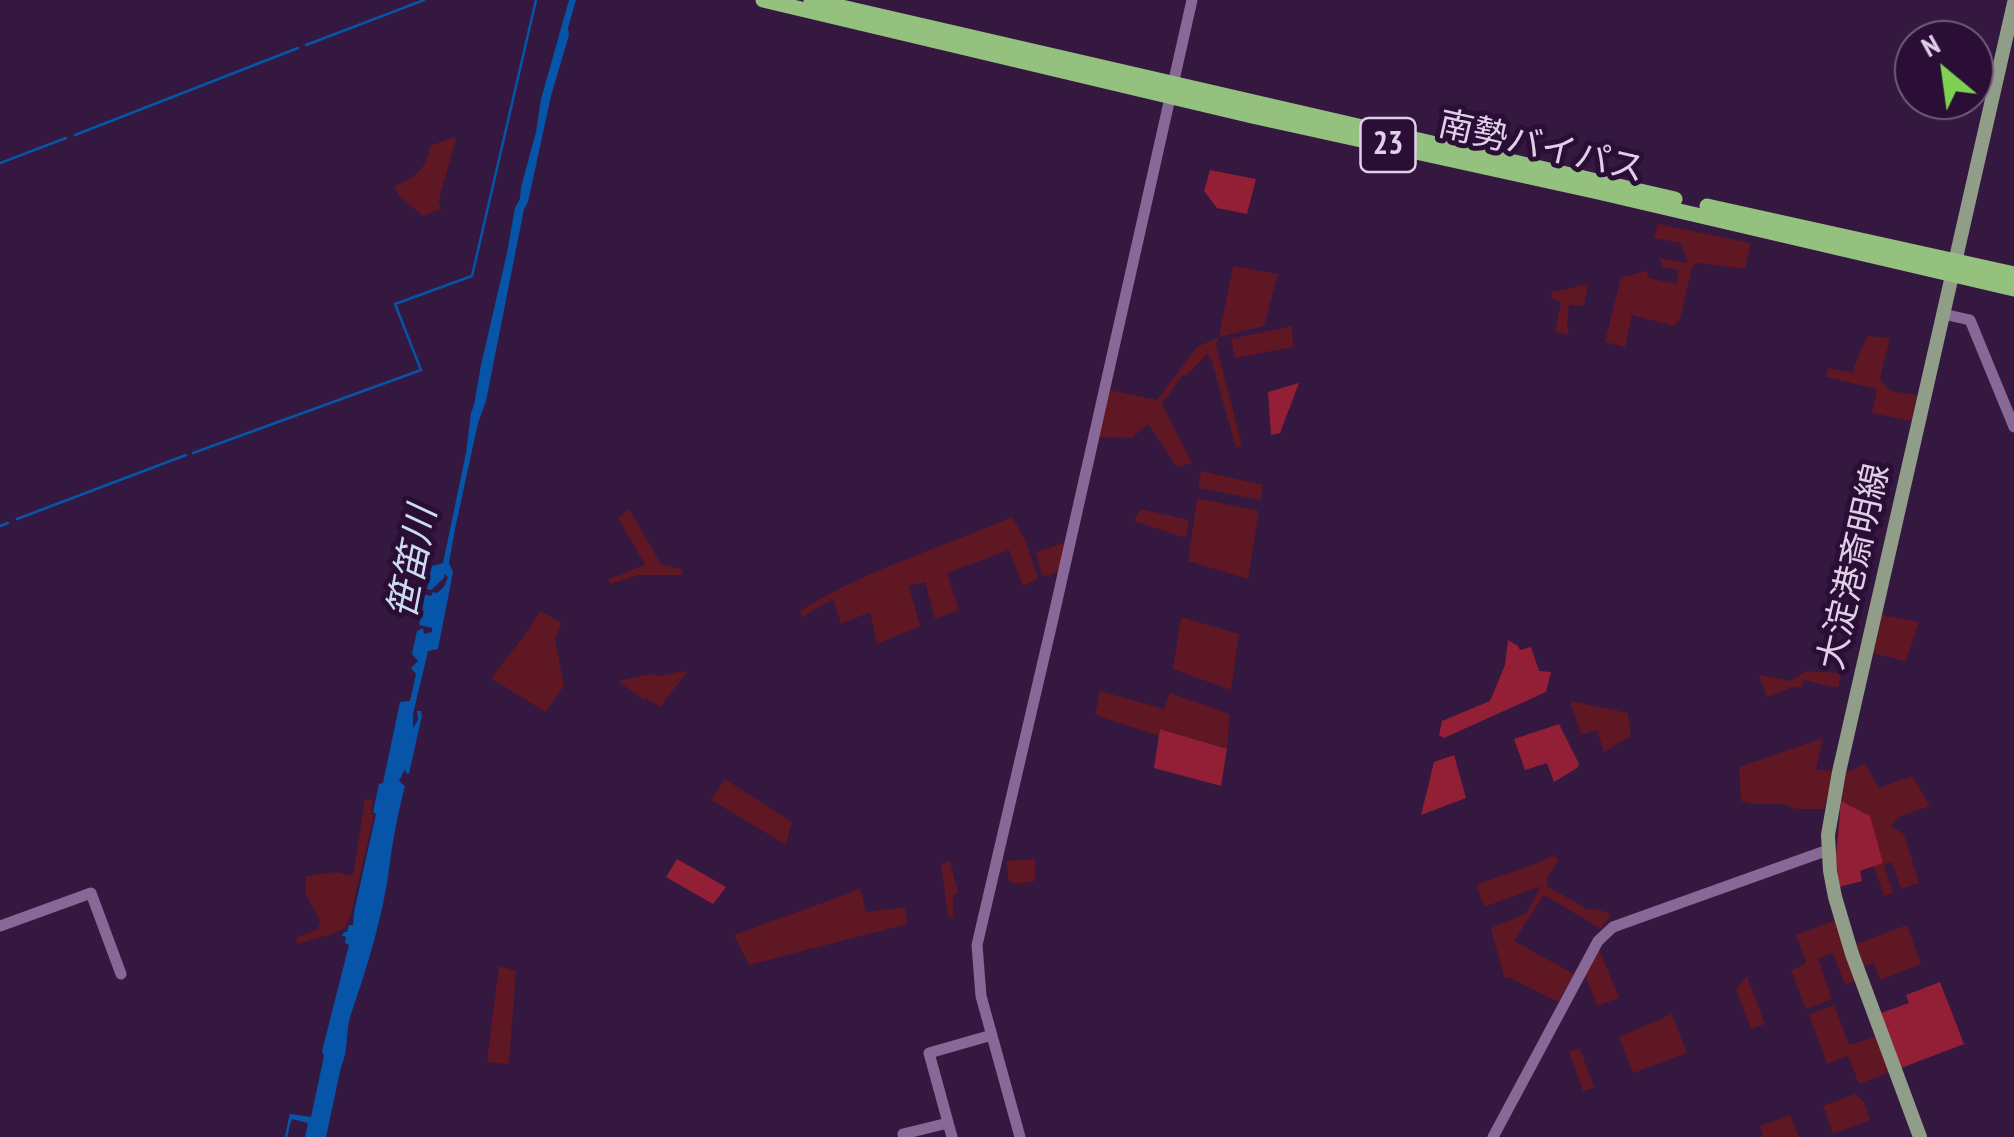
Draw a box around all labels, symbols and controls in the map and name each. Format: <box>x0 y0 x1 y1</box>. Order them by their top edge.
north arrow <box>1894 20 1994 120</box>
text: N <box>1915 25 1946 65</box>
street label: 南勢バイパス <box>1434 104 1648 192</box>
road number: 23 <box>1360 118 1416 172</box>
street label: 大淀港斎明線 <box>1811 460 1899 674</box>
water label: 笹笛川 <box>381 503 447 623</box>

